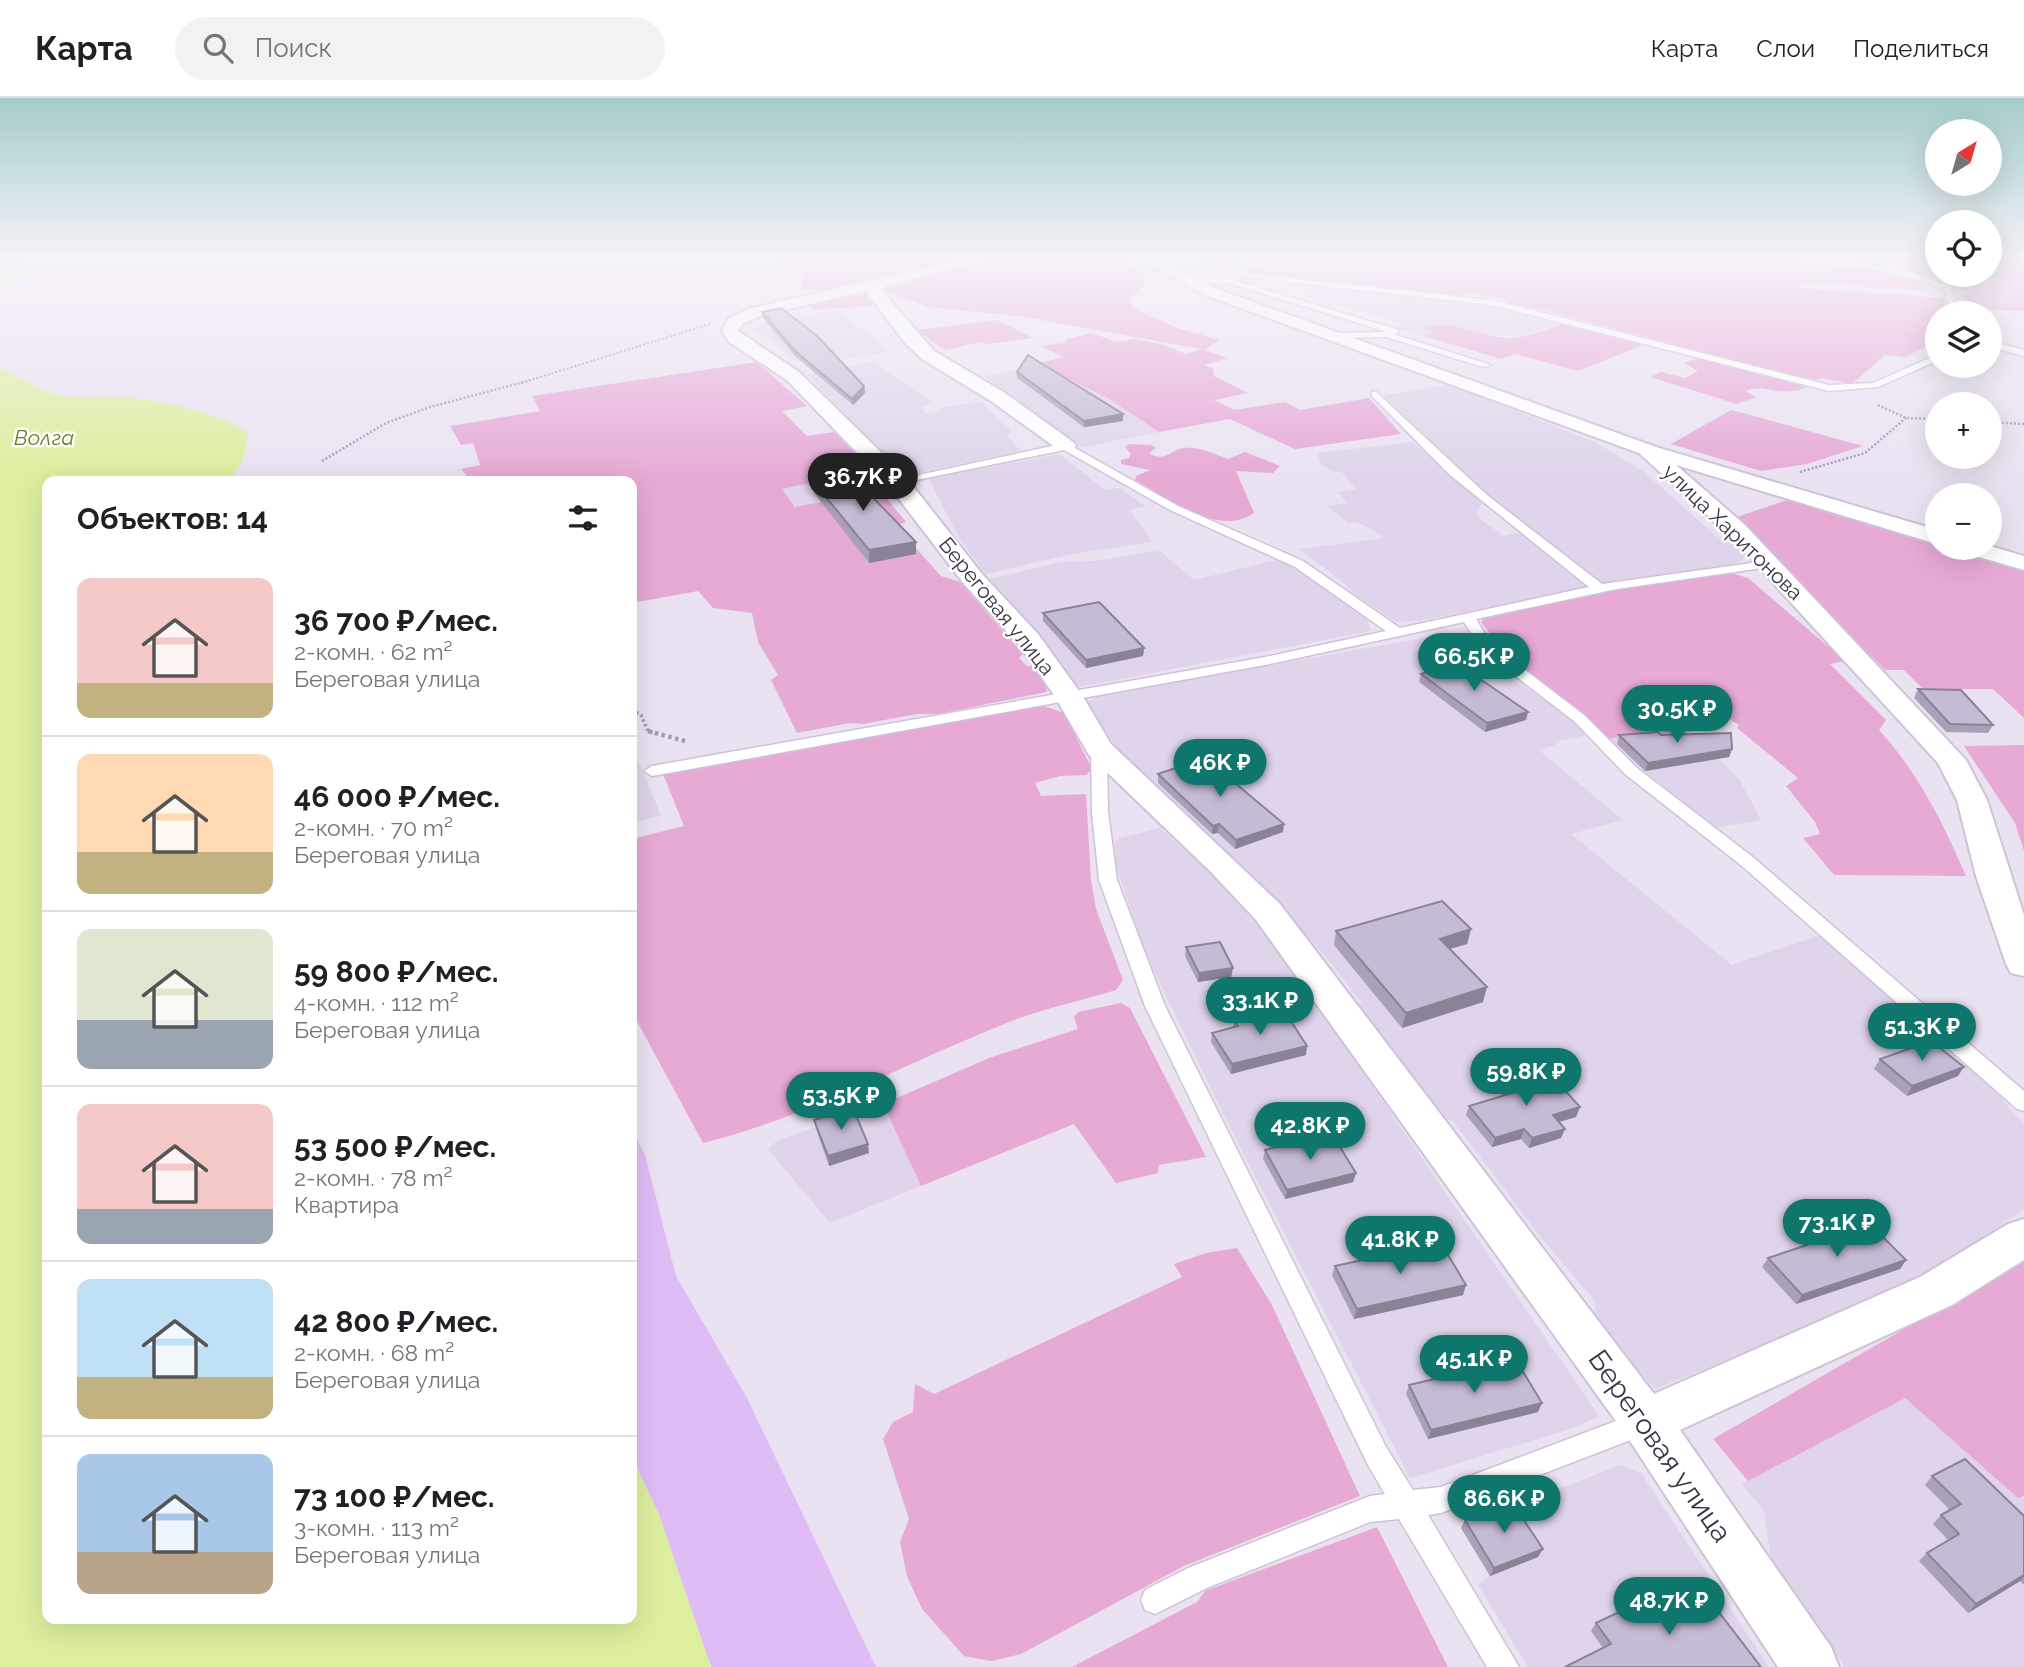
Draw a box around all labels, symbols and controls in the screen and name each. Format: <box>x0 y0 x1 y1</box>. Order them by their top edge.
search box <box>175 17 665 80</box>
text: Карта <box>35 29 133 68</box>
icon: search <box>199 29 237 67</box>
text: Поиск <box>255 33 332 63</box>
text: Карта <box>1651 34 1718 63</box>
text: Слои <box>1756 34 1815 63</box>
text: Поделиться <box>1853 34 1989 63</box>
north arrow <box>1925 119 2002 196</box>
map controls <box>1925 119 2002 560</box>
button: locate <box>1925 210 2002 287</box>
button: layers <box>1925 301 2002 378</box>
button: + <box>1925 392 2002 469</box>
water label: Волга <box>14 425 74 450</box>
pin: 36.7K ₽ <box>798 454 928 513</box>
street label: улица Харитонова <box>1658 459 1808 605</box>
text: 36.7K ₽ <box>824 462 902 489</box>
button: − <box>1925 483 2002 560</box>
icon: filters <box>564 499 602 537</box>
text: Объектов: 14 <box>77 501 268 536</box>
street label: Береговая улица <box>934 532 1060 680</box>
text: 36 700 ₽/мес. <box>294 603 498 638</box>
icon: home <box>133 606 217 690</box>
pin: 66.5K ₽ <box>1409 634 1539 693</box>
text: 2-комн. · 62 m² <box>294 638 452 665</box>
text: 66.5K ₽ <box>1434 642 1514 669</box>
text: Береговая улица <box>294 665 480 692</box>
pin: 30.5K ₽ <box>1612 686 1742 745</box>
text: 30.5K ₽ <box>1638 694 1716 721</box>
pin: 46K ₽ <box>1171 740 1269 799</box>
text: 46K ₽ <box>1189 748 1251 775</box>
text: 46 000 ₽/мес. <box>294 779 500 814</box>
icon: home <box>133 782 217 866</box>
text: 2-комн. · 70 m² <box>294 814 453 841</box>
text: Береговая улица <box>294 841 480 868</box>
text: 59 800 ₽/мес. <box>294 954 499 989</box>
icon: home <box>133 957 217 1041</box>
pin: 33.1K ₽ <box>1195 978 1325 1037</box>
text: 33.1K ₽ <box>1222 986 1298 1013</box>
text: 4-комн. · 112 m² <box>294 989 459 1016</box>
pin: 51.3K ₽ <box>1857 1004 1987 1063</box>
text: 51.3K ₽ <box>1884 1012 1960 1039</box>
text: Береговая улица <box>294 1016 480 1043</box>
pin: 59.8K ₽ <box>1461 1048 1591 1108</box>
text: 59.8K ₽ <box>1486 1057 1566 1084</box>
pin: 53.5K ₽ <box>776 1072 906 1132</box>
text: 53.5K ₽ <box>802 1081 880 1108</box>
pin: 42.8K ₽ <box>1245 1102 1375 1162</box>
text: 42.8K ₽ <box>1270 1111 1350 1138</box>
text: 53 500 ₽/мес. <box>294 1129 496 1164</box>
icon: home <box>133 1132 217 1216</box>
text: 2-комн. · 78 m² <box>294 1164 453 1191</box>
text: Квартира <box>294 1191 399 1218</box>
pin: 73.1K ₽ <box>1772 1200 1902 1259</box>
text: 73.1K ₽ <box>1799 1208 1875 1235</box>
pin: 41.8K ₽ <box>1335 1216 1465 1276</box>
text: 41.8K ₽ <box>1361 1225 1439 1252</box>
text: 42 800 ₽/мес. <box>294 1304 498 1339</box>
icon: home <box>133 1307 217 1391</box>
pin: 45.1K ₽ <box>1409 1336 1539 1395</box>
text: 2-комн. · 68 m² <box>294 1339 454 1366</box>
text: 45.1K ₽ <box>1436 1344 1512 1371</box>
street label: Береговая улица <box>1581 1344 1739 1548</box>
text: Береговая улица <box>294 1366 480 1393</box>
pin: 86.6K ₽ <box>1439 1476 1569 1535</box>
text: 73 100 ₽/мес. <box>294 1479 495 1514</box>
icon: home <box>133 1482 217 1566</box>
text: 86.6K ₽ <box>1464 1484 1544 1511</box>
text: 3-комн. · 113 m² <box>294 1514 459 1541</box>
text: Береговая улица <box>294 1541 480 1568</box>
pin: 48.7K ₽ <box>1604 1578 1734 1637</box>
text: 48.7K ₽ <box>1630 1586 1708 1613</box>

